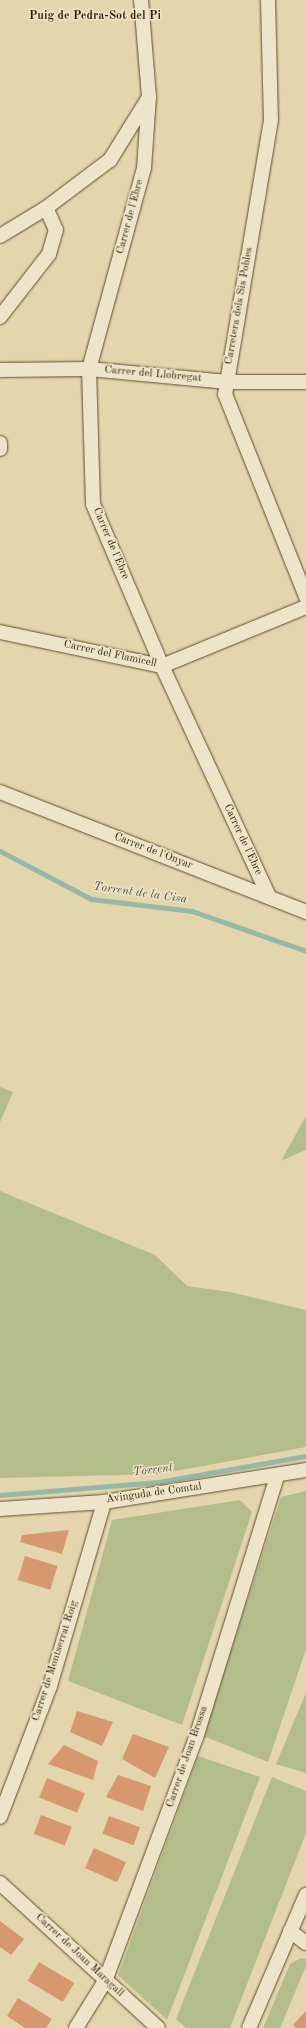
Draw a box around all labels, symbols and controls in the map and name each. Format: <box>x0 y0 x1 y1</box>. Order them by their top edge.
district label: Puig de Pedra-Sot del Pi <box>29 10 161 24</box>
street label: Carrer de l'Ebre <box>115 178 147 256</box>
street label: Carretera dels Sis Pobles <box>223 246 257 366</box>
street label: Carrer del Llobregat <box>104 364 202 386</box>
street label: Carrer de l'Ebre <box>89 506 131 582</box>
street label: Carrer del Flamicell <box>62 639 158 671</box>
street label: Carrer de l'Ebre <box>220 802 264 878</box>
street label: Carrer de l'Onyar <box>112 831 194 873</box>
water label: Torrent de la Cisa <box>92 880 188 908</box>
water label: Torrent <box>132 1461 174 1481</box>
street label: Avinguda de Comtal <box>105 1481 203 1507</box>
street label: Carrer de Montserrat Roig <box>30 1599 82 1723</box>
street label: Carrer de Joan Brossa <box>164 1704 212 1810</box>
street label: Carrer de Joan Maragall <box>32 1912 126 2000</box>

